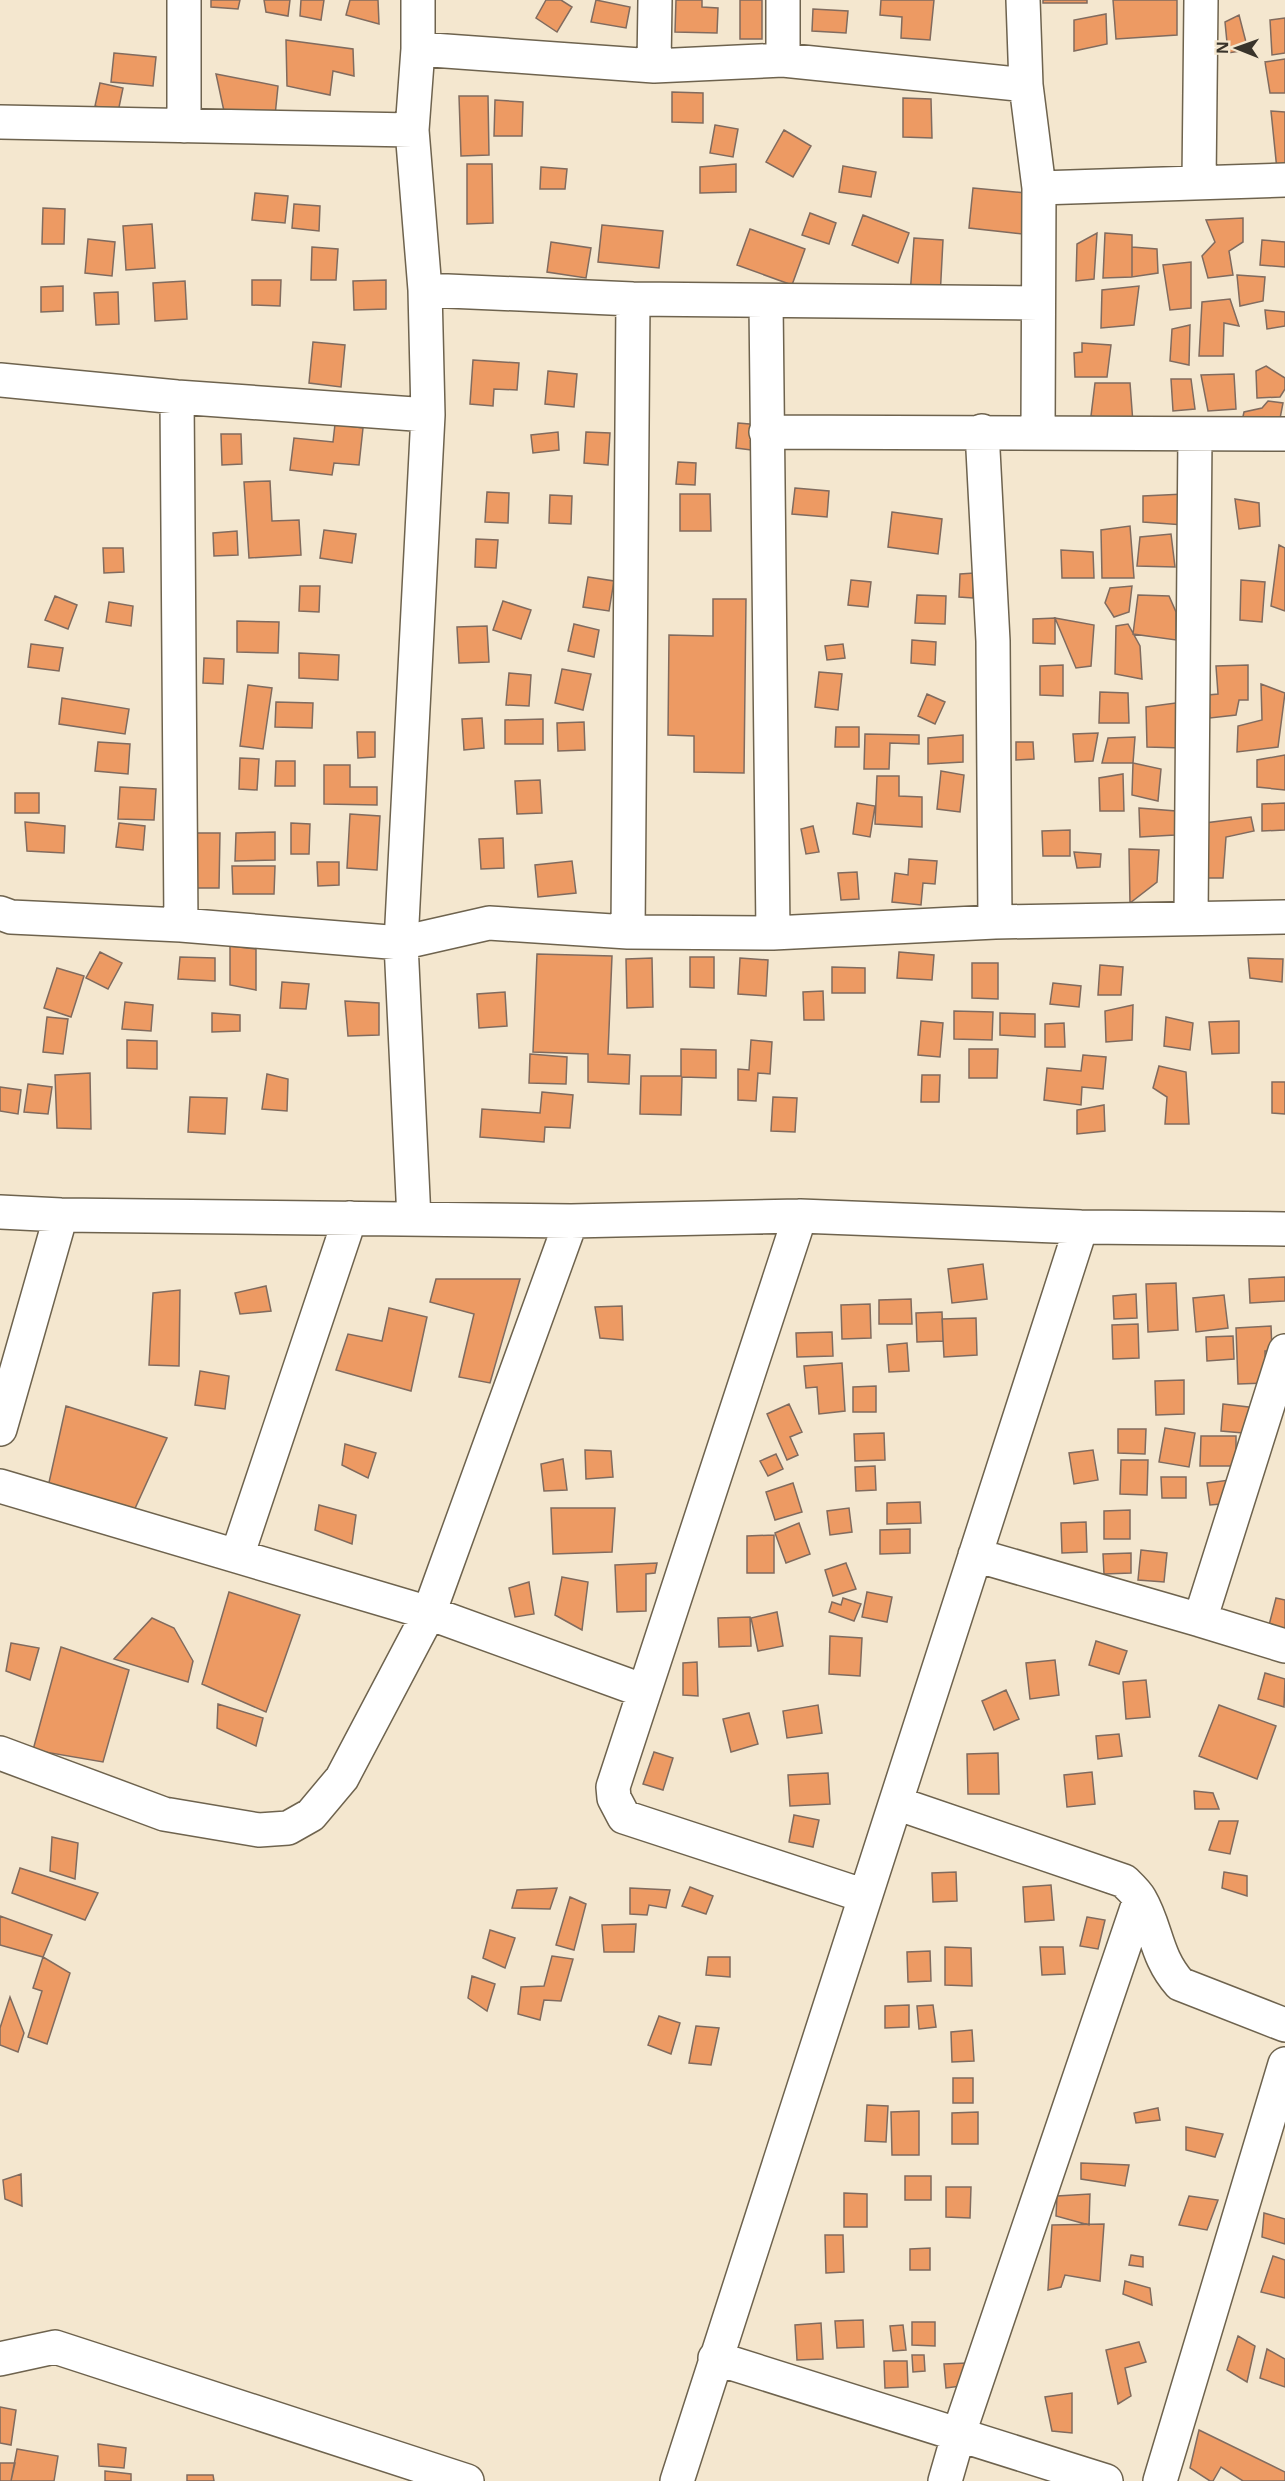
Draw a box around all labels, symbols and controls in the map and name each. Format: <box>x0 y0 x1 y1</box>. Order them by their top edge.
north arrow <box>1207 18 1267 78</box>
text: N <box>1211 41 1233 54</box>

